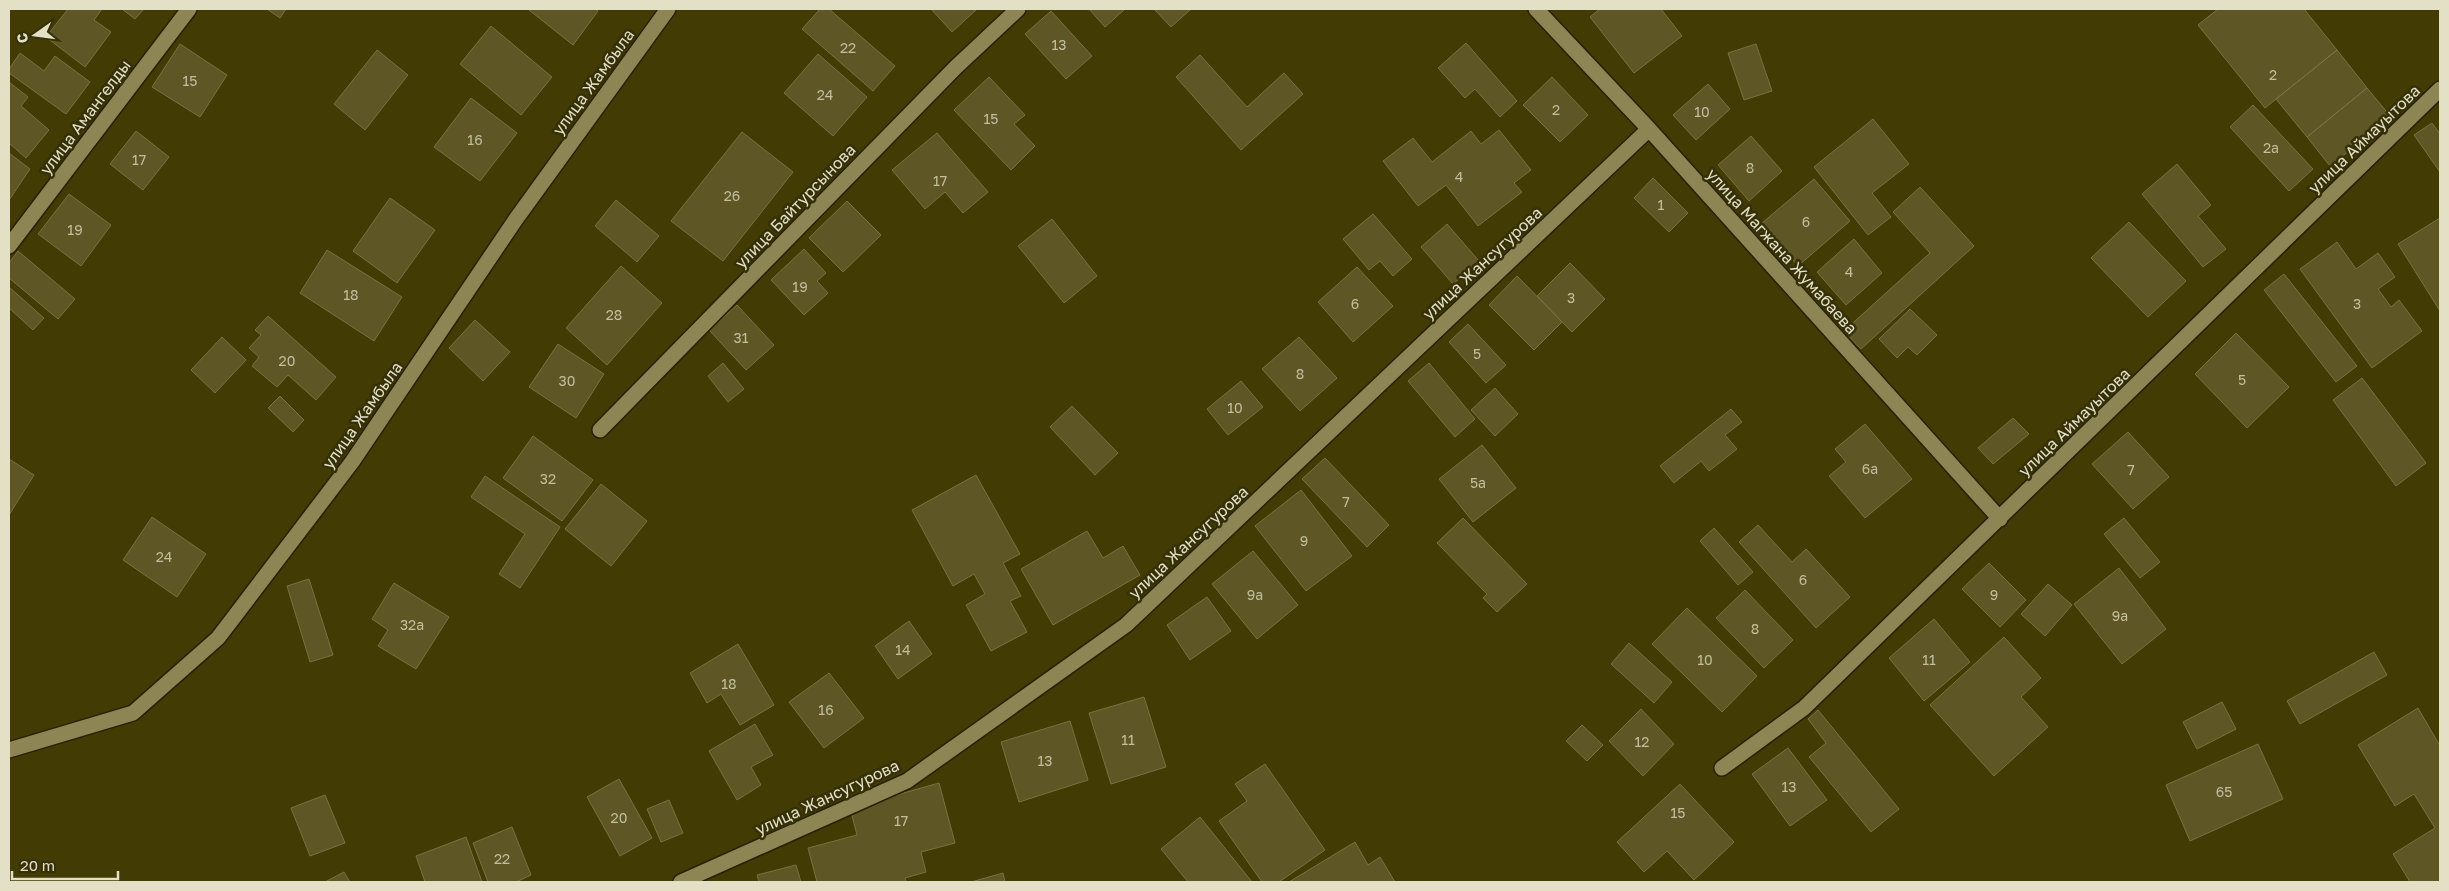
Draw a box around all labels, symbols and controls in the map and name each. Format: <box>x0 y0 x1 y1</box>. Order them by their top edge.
north arrow <box>10 10 60 60</box>
street label: улица Жамбыла <box>548 25 638 139</box>
text: С <box>12 31 31 45</box>
house number: 13 <box>1052 36 1066 53</box>
house number: 22 <box>840 39 856 56</box>
street label: улица Амангелды <box>35 55 135 179</box>
house number: 2 <box>2269 66 2277 83</box>
house number: 15 <box>183 72 197 89</box>
street label: улица Аймауытова <box>2304 81 2424 197</box>
house number: 24 <box>817 86 833 103</box>
house number: 2 <box>1552 101 1560 118</box>
house number: 10 <box>1694 103 1710 120</box>
house number: 15 <box>984 110 998 127</box>
house number: 16 <box>467 131 483 148</box>
house number: 2а <box>2263 139 2279 156</box>
street label: улица Байтурсынова <box>730 140 860 272</box>
house number: 17 <box>132 151 146 168</box>
house number: 8 <box>1746 159 1754 176</box>
street label: улица Магжана Жумабаева <box>1702 164 1862 338</box>
house number: 4 <box>1455 168 1463 185</box>
house number: 17 <box>933 172 947 189</box>
house number: 26 <box>724 187 740 204</box>
house number: 1 <box>1658 196 1665 213</box>
street label: улица Жансугурова <box>1418 202 1546 324</box>
house number: 6 <box>1802 213 1810 230</box>
house number: 19 <box>67 221 83 238</box>
house number: 4 <box>1845 263 1853 280</box>
house number: 19 <box>792 278 808 295</box>
house number: 18 <box>343 286 359 303</box>
house number: 3 <box>1567 289 1575 306</box>
house number: 6 <box>1351 295 1359 312</box>
house number: 3 <box>2353 295 2361 312</box>
house number: 28 <box>606 306 622 323</box>
house number: 31 <box>734 329 749 346</box>
house number: 5 <box>1473 345 1481 362</box>
house number: 20 <box>279 352 295 369</box>
street label: улица Жамбыла <box>318 358 406 472</box>
street label: улица Аймауытова <box>2014 364 2134 480</box>
house number: 8 <box>1296 365 1304 382</box>
house number: 5 <box>2238 371 2246 388</box>
house number: 30 <box>559 372 575 389</box>
house number: 10 <box>1227 399 1243 416</box>
house number: 6а <box>1862 460 1878 477</box>
house number: 7 <box>2127 461 2135 478</box>
house number: 32 <box>540 470 556 487</box>
house number: 5а <box>1470 474 1486 491</box>
street label: улица Жансугурова <box>1124 481 1252 603</box>
house number: 7 <box>1342 493 1350 510</box>
house number: 9 <box>1300 532 1308 549</box>
house number: 24 <box>156 548 172 565</box>
house number: 6 <box>1799 571 1807 588</box>
house number: 9а <box>1247 586 1263 603</box>
house number: 9 <box>1990 586 1998 603</box>
house number: 9а <box>2112 607 2128 624</box>
house number: 32а <box>400 616 424 633</box>
house number: 8 <box>1751 620 1759 637</box>
house number: 14 <box>895 641 911 658</box>
house number: 10 <box>1697 651 1713 668</box>
house number: 11 <box>1922 651 1936 668</box>
house number: 18 <box>721 675 737 692</box>
house number: 16 <box>818 701 834 718</box>
house number: 11 <box>1121 731 1135 748</box>
house number: 12 <box>1635 733 1649 750</box>
house number: 13 <box>1038 752 1052 769</box>
street label: улица Жансугурова <box>752 755 902 839</box>
house number: 13 <box>1782 778 1796 795</box>
house number: 65 <box>2216 783 2232 800</box>
house number: 15 <box>1671 804 1685 821</box>
house number: 20 <box>611 809 627 826</box>
house number: 17 <box>894 812 908 829</box>
scale bar <box>12 848 119 880</box>
house number: 22 <box>494 850 510 867</box>
text: 20 m <box>20 856 55 874</box>

